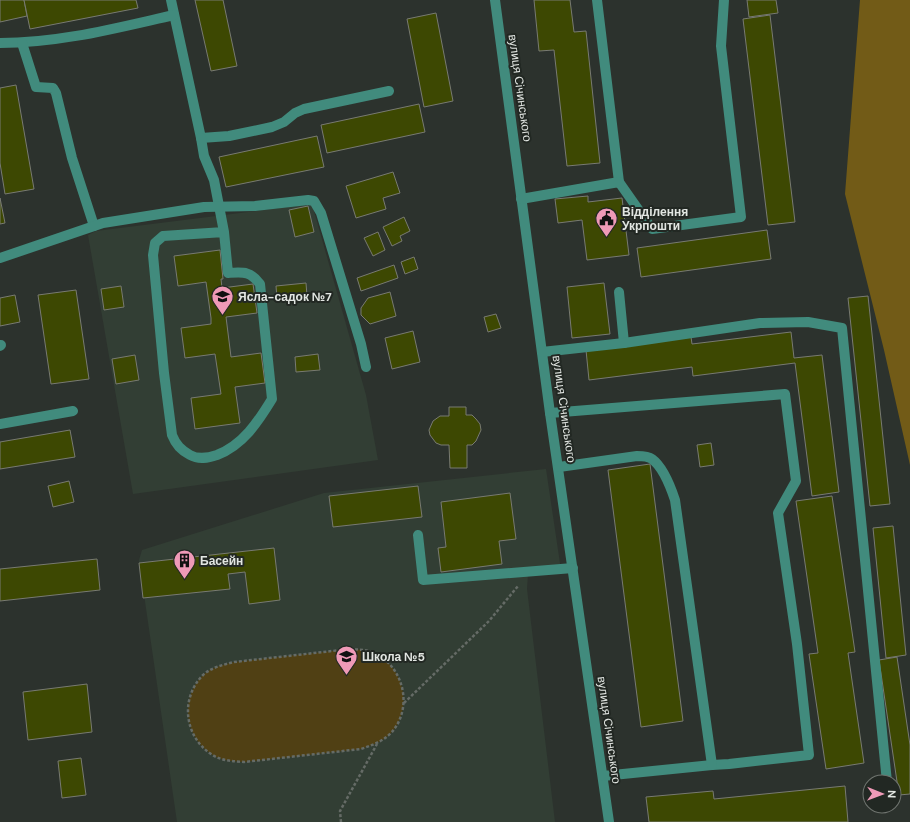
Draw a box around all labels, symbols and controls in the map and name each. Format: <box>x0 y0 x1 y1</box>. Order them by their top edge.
street label: вулиця Січинського <box>505 33 535 143</box>
place label: Відділення Укрпошти <box>622 204 688 234</box>
public building icon: Відділення Укрпошти <box>593 206 619 239</box>
school or university icon: Ясла-садок №7 <box>210 284 236 317</box>
place label: Ясла-садок №7 <box>238 289 332 305</box>
street label: вулиця Січинського <box>549 354 579 464</box>
building icon: Басейн <box>172 548 198 581</box>
place label: Басейн <box>200 553 243 569</box>
school or university icon: Школа №5 <box>334 644 360 677</box>
place label: Школа №5 <box>362 649 425 665</box>
street label: вулиця Січинського <box>594 675 624 785</box>
north arrow <box>862 774 902 814</box>
text: N <box>885 790 899 798</box>

